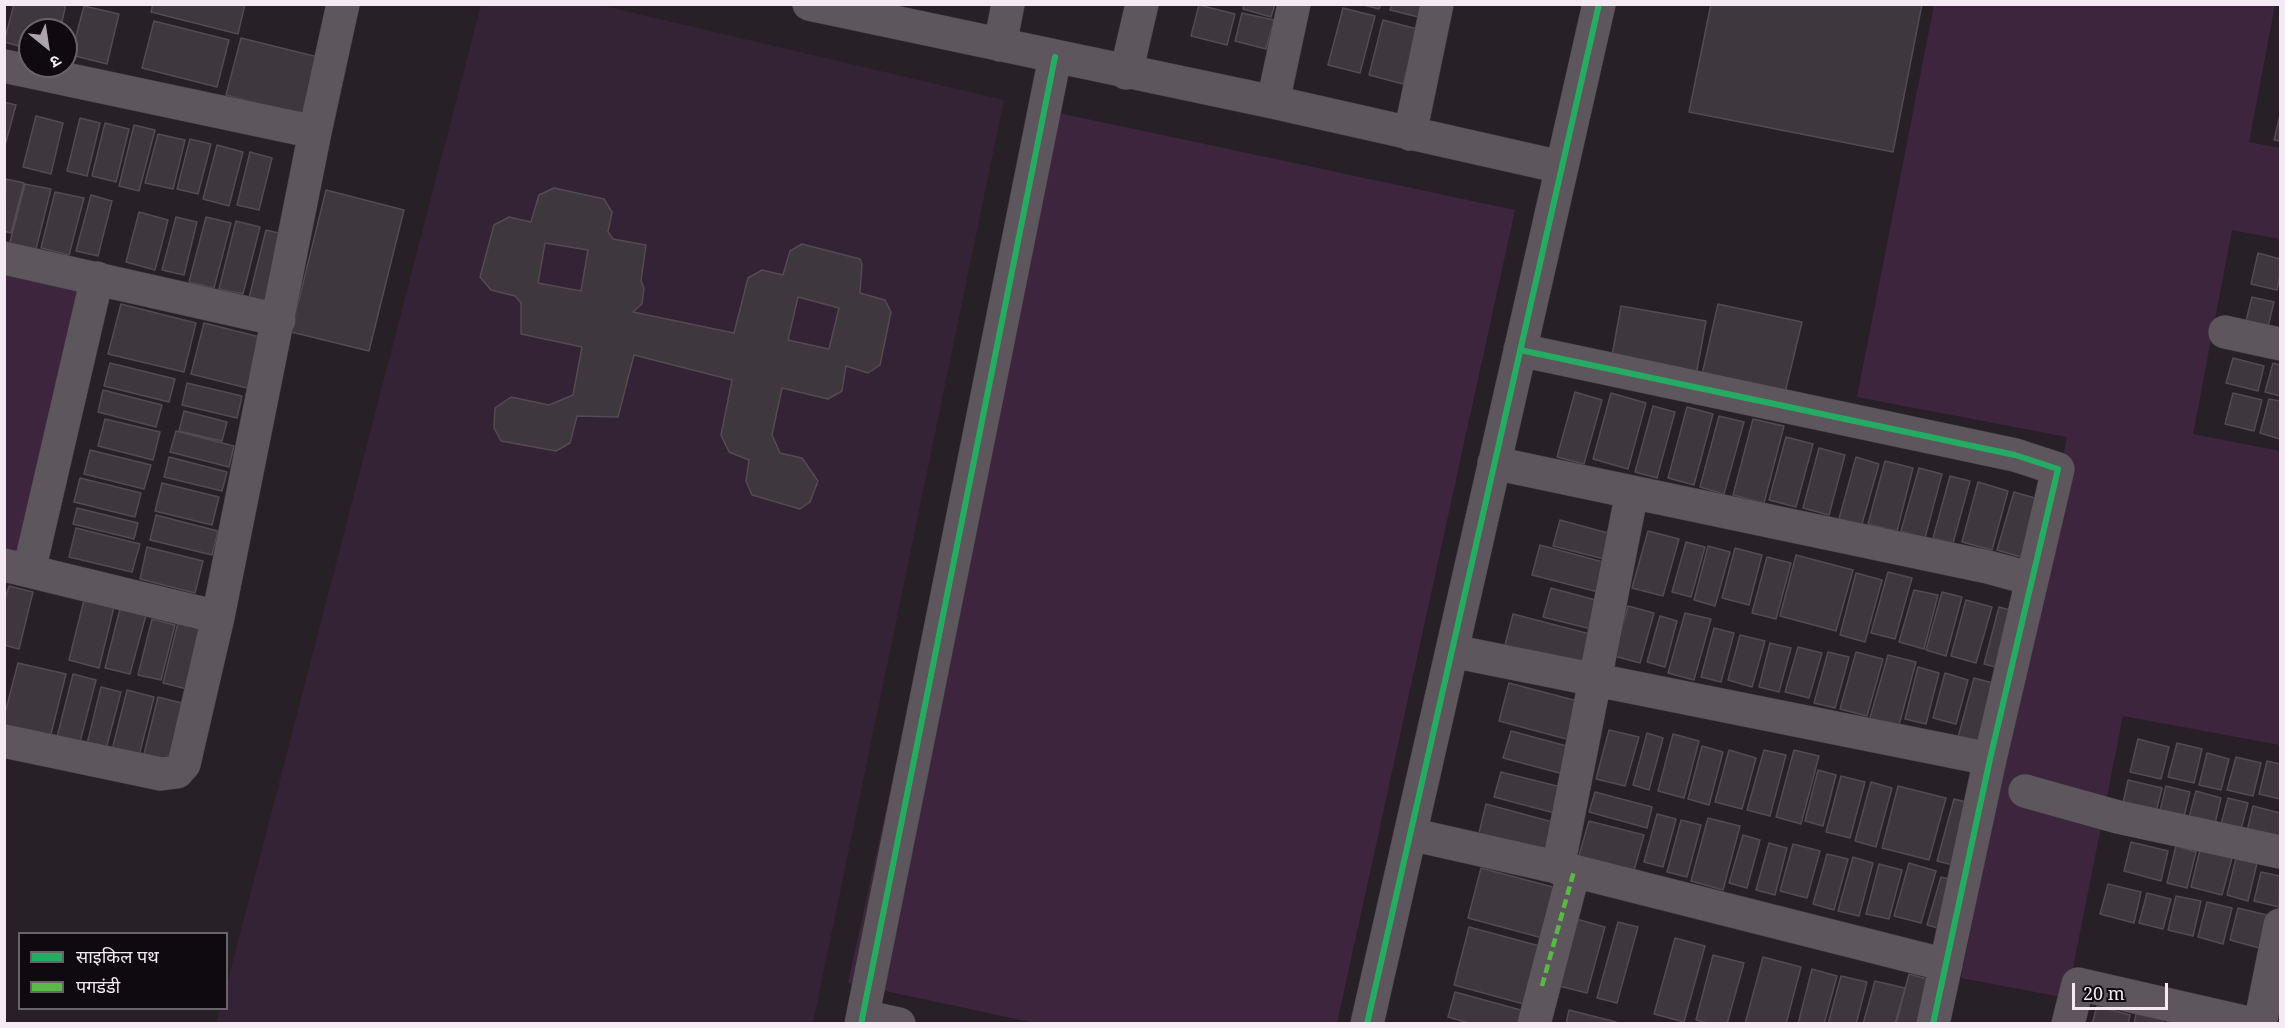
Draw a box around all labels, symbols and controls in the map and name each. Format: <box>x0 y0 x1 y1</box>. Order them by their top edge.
north arrow <box>18 18 78 78</box>
text: उ <box>46 50 66 74</box>
legend <box>18 932 228 1010</box>
text: साइकिल पथ <box>76 944 159 968</box>
scale bar <box>2075 971 2171 1009</box>
text: पगडंडी <box>76 974 120 998</box>
text: 20 m <box>2083 981 2125 1005</box>

